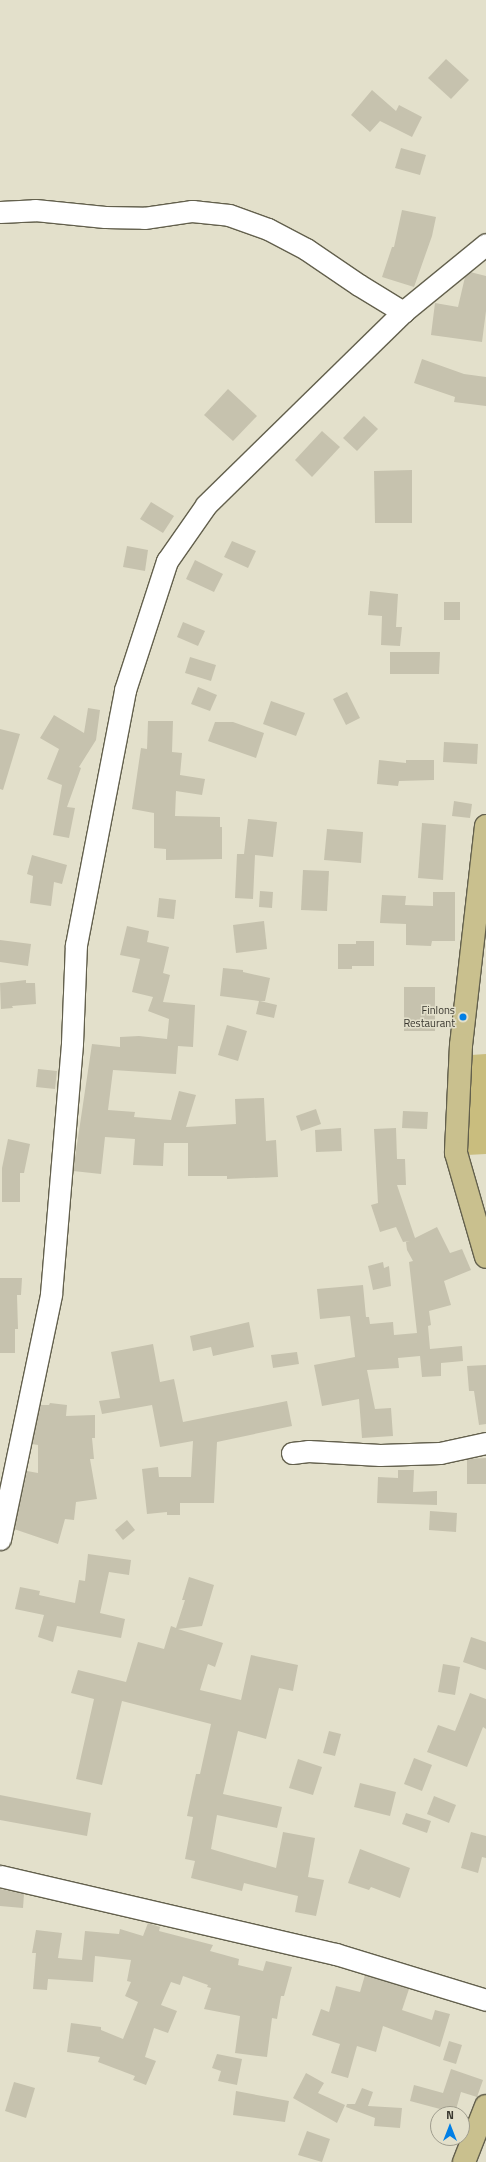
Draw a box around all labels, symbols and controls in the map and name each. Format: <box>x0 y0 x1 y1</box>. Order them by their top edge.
place label: Finlons Restaurant <box>403 1004 455 1030</box>
marker: Finlons Restaurant <box>458 1012 468 1022</box>
north arrow <box>430 2106 470 2146</box>
text: N <box>446 2107 454 2123</box>

